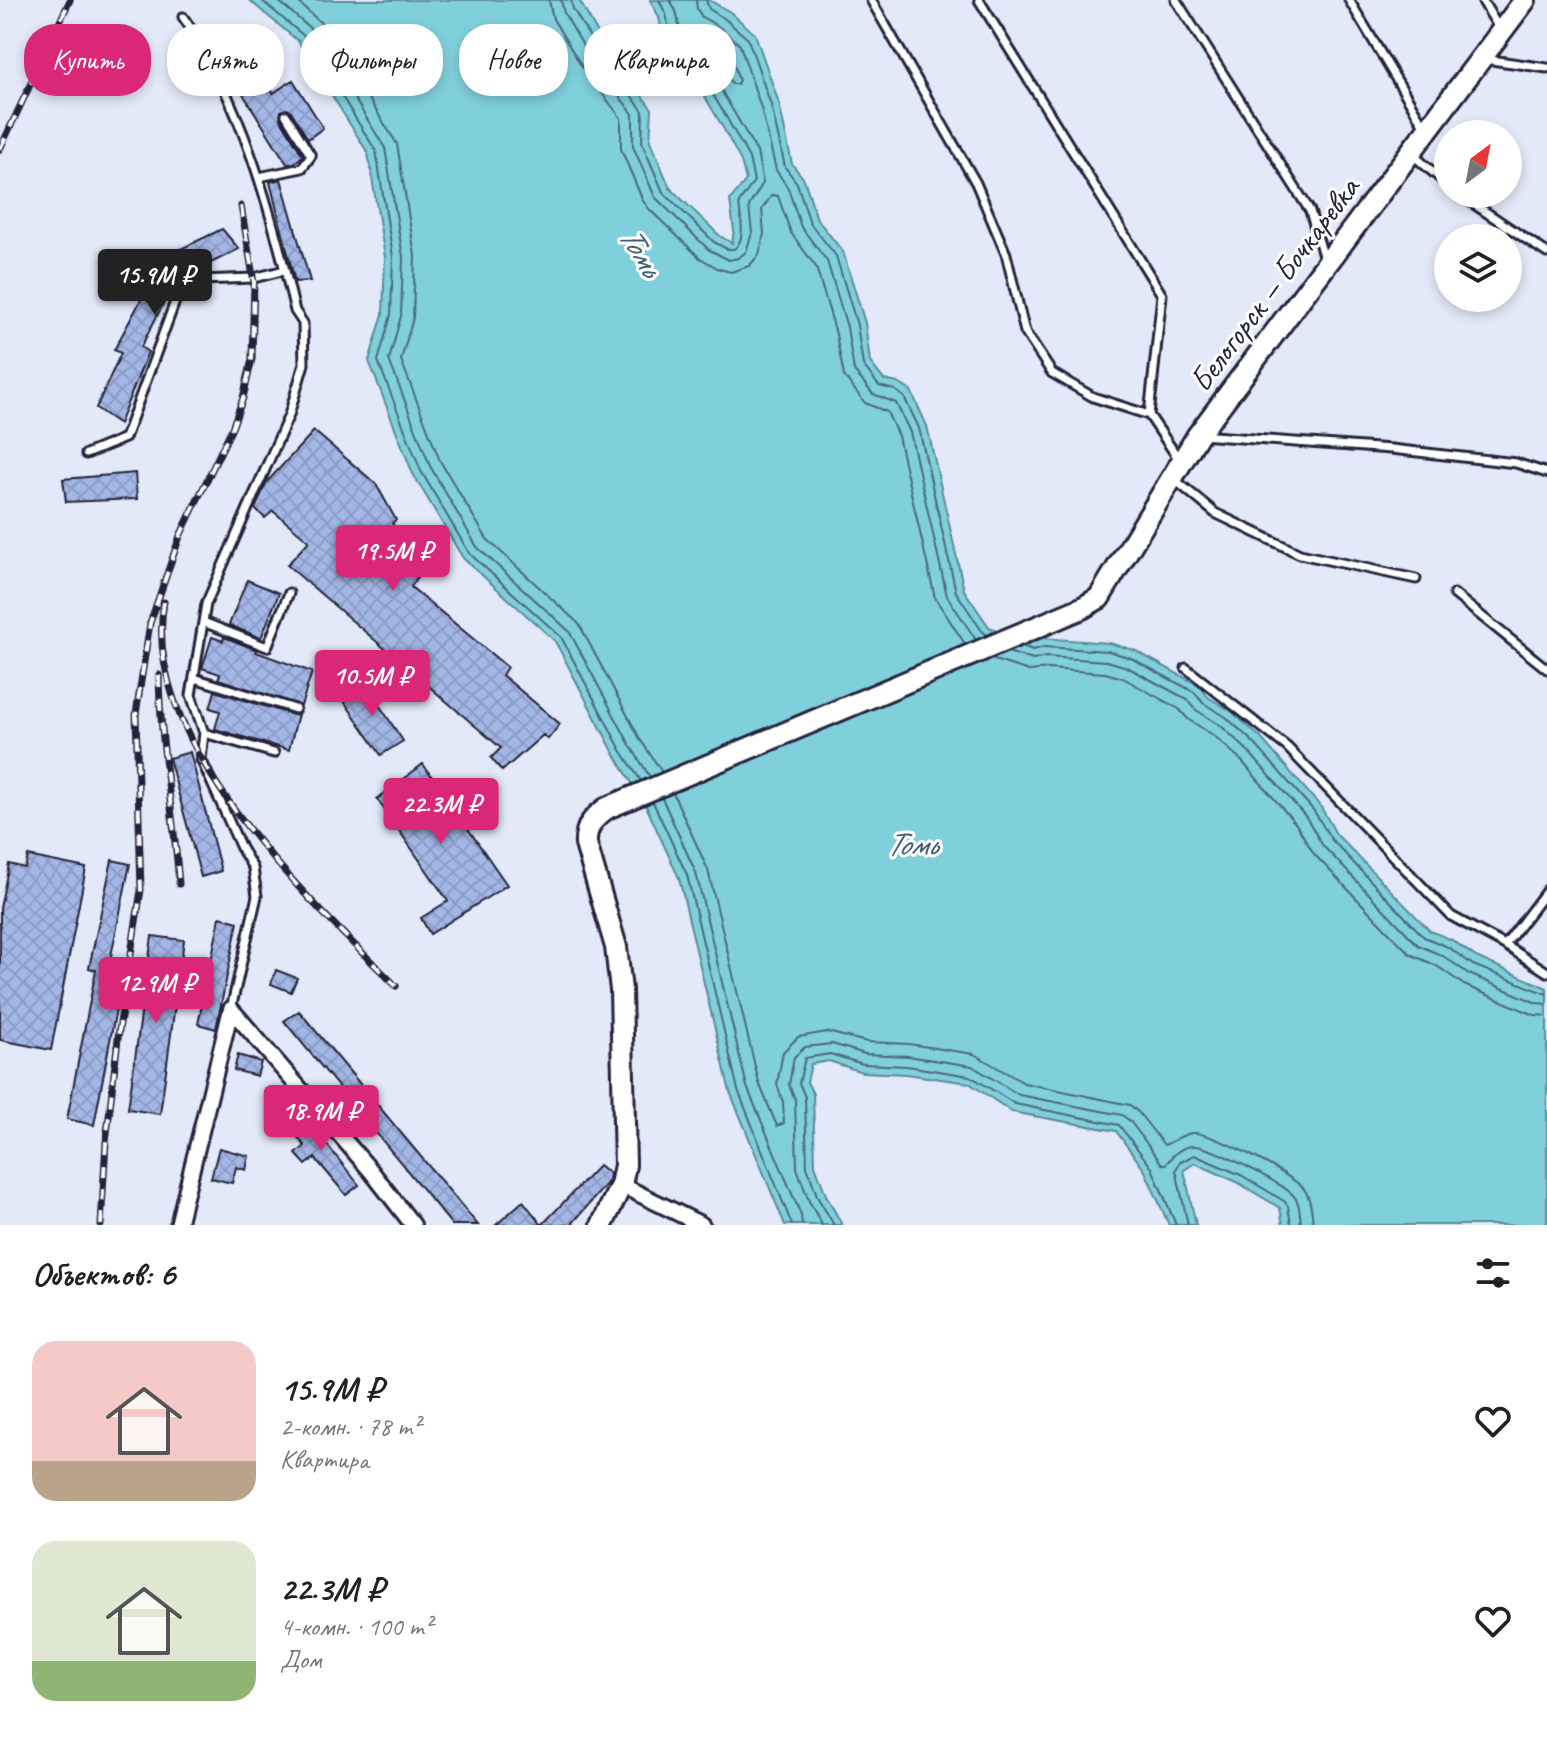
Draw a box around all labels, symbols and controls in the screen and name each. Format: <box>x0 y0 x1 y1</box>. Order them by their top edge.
chip: Купить <box>24 24 151 96</box>
chip: Снять <box>167 24 284 96</box>
chip: Фильтры <box>300 24 443 96</box>
chip: Новое <box>459 24 568 96</box>
chip: Квартира <box>584 24 736 96</box>
north arrow <box>1434 120 1522 208</box>
map controls <box>1434 120 1522 312</box>
street label: Белогорск — Бочкаревка <box>1180 167 1370 400</box>
water label: Томь <box>609 217 675 287</box>
button: layers <box>1434 224 1522 312</box>
pin: 15.9M ₽ <box>81 249 229 317</box>
text: 15.9M ₽ <box>116 258 194 291</box>
pin: 19.5M ₽ <box>319 525 467 593</box>
text: 19.5M ₽ <box>354 534 432 567</box>
pin: 10.5M ₽ <box>298 650 446 718</box>
text: 10.5M ₽ <box>333 659 411 692</box>
pin: 22.3M ₽ <box>367 778 515 846</box>
text: 22.3M ₽ <box>402 787 480 820</box>
water label: Томь <box>886 822 941 865</box>
pin: 12.9M ₽ <box>82 957 230 1025</box>
text: 12.9M ₽ <box>117 966 195 999</box>
pin: 18.9M ₽ <box>247 1085 395 1153</box>
text: 18.9M ₽ <box>282 1094 360 1127</box>
icon: filters <box>1471 1251 1515 1295</box>
text: Объектов: 6 <box>32 1252 175 1295</box>
text: 15.9M ₽ <box>280 1367 382 1410</box>
icon: home <box>96 1373 192 1469</box>
icon: heart <box>1471 1399 1515 1443</box>
text: 2-комн. · 78 m² <box>280 1410 420 1443</box>
text: Квартира <box>280 1443 369 1476</box>
text: 22.3M ₽ <box>280 1567 383 1610</box>
icon: home <box>96 1573 192 1669</box>
icon: heart <box>1471 1599 1515 1643</box>
text: 4-комн. · 100 m² <box>280 1610 432 1643</box>
text: Дом <box>280 1643 322 1676</box>

